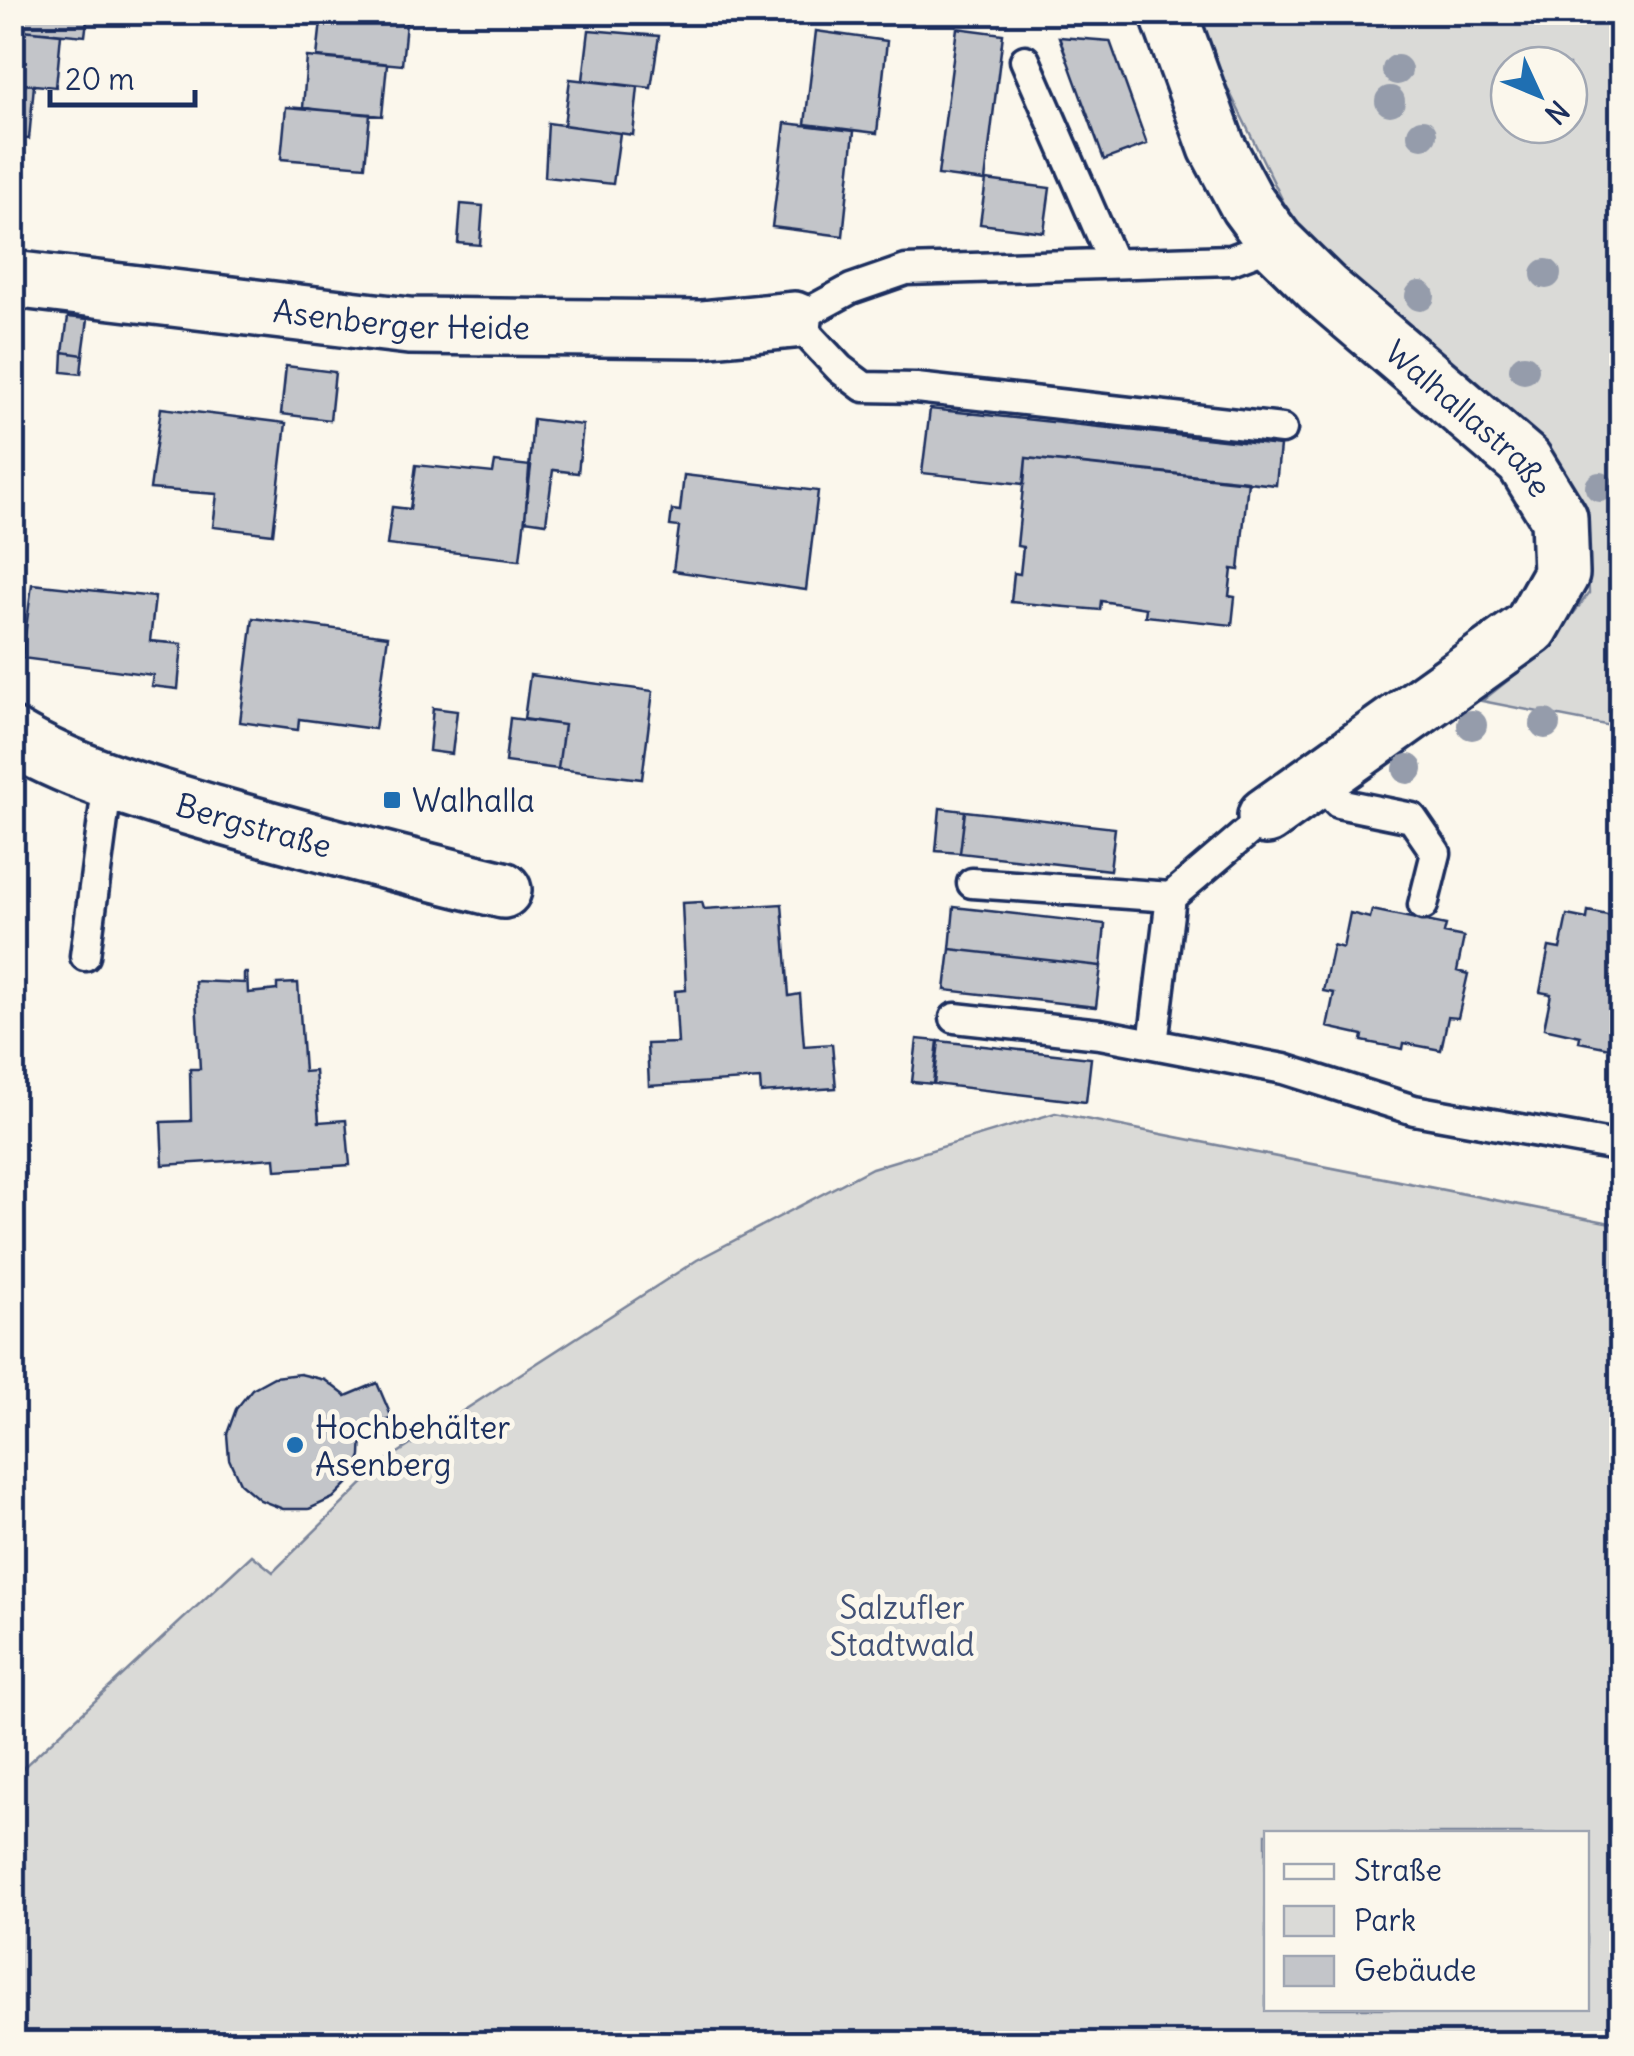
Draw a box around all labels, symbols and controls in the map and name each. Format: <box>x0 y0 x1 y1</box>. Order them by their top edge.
scale bar <box>50 45 195 107</box>
north arrow <box>1489 45 1589 145</box>
text: 20 m <box>65 60 135 98</box>
text: N <box>1537 93 1577 132</box>
street label: Asenberger Heide <box>271 290 530 348</box>
street label: Walhallastraße <box>1377 331 1561 504</box>
place label: Walhalla <box>412 780 535 821</box>
street label: Bergstraße <box>171 783 336 866</box>
marker: Walhalla <box>381 789 403 811</box>
place label: Hochbehälter Asenberg <box>315 1407 510 1485</box>
marker: Hochbehälter Asenberg <box>284 1434 306 1456</box>
park label: Salzufler Stadtwald <box>829 1587 975 1665</box>
legend <box>1264 1831 1589 2011</box>
text: Straße <box>1354 1851 1442 1889</box>
text: Park <box>1354 1901 1416 1939</box>
text: Gebäude <box>1354 1951 1476 1989</box>

